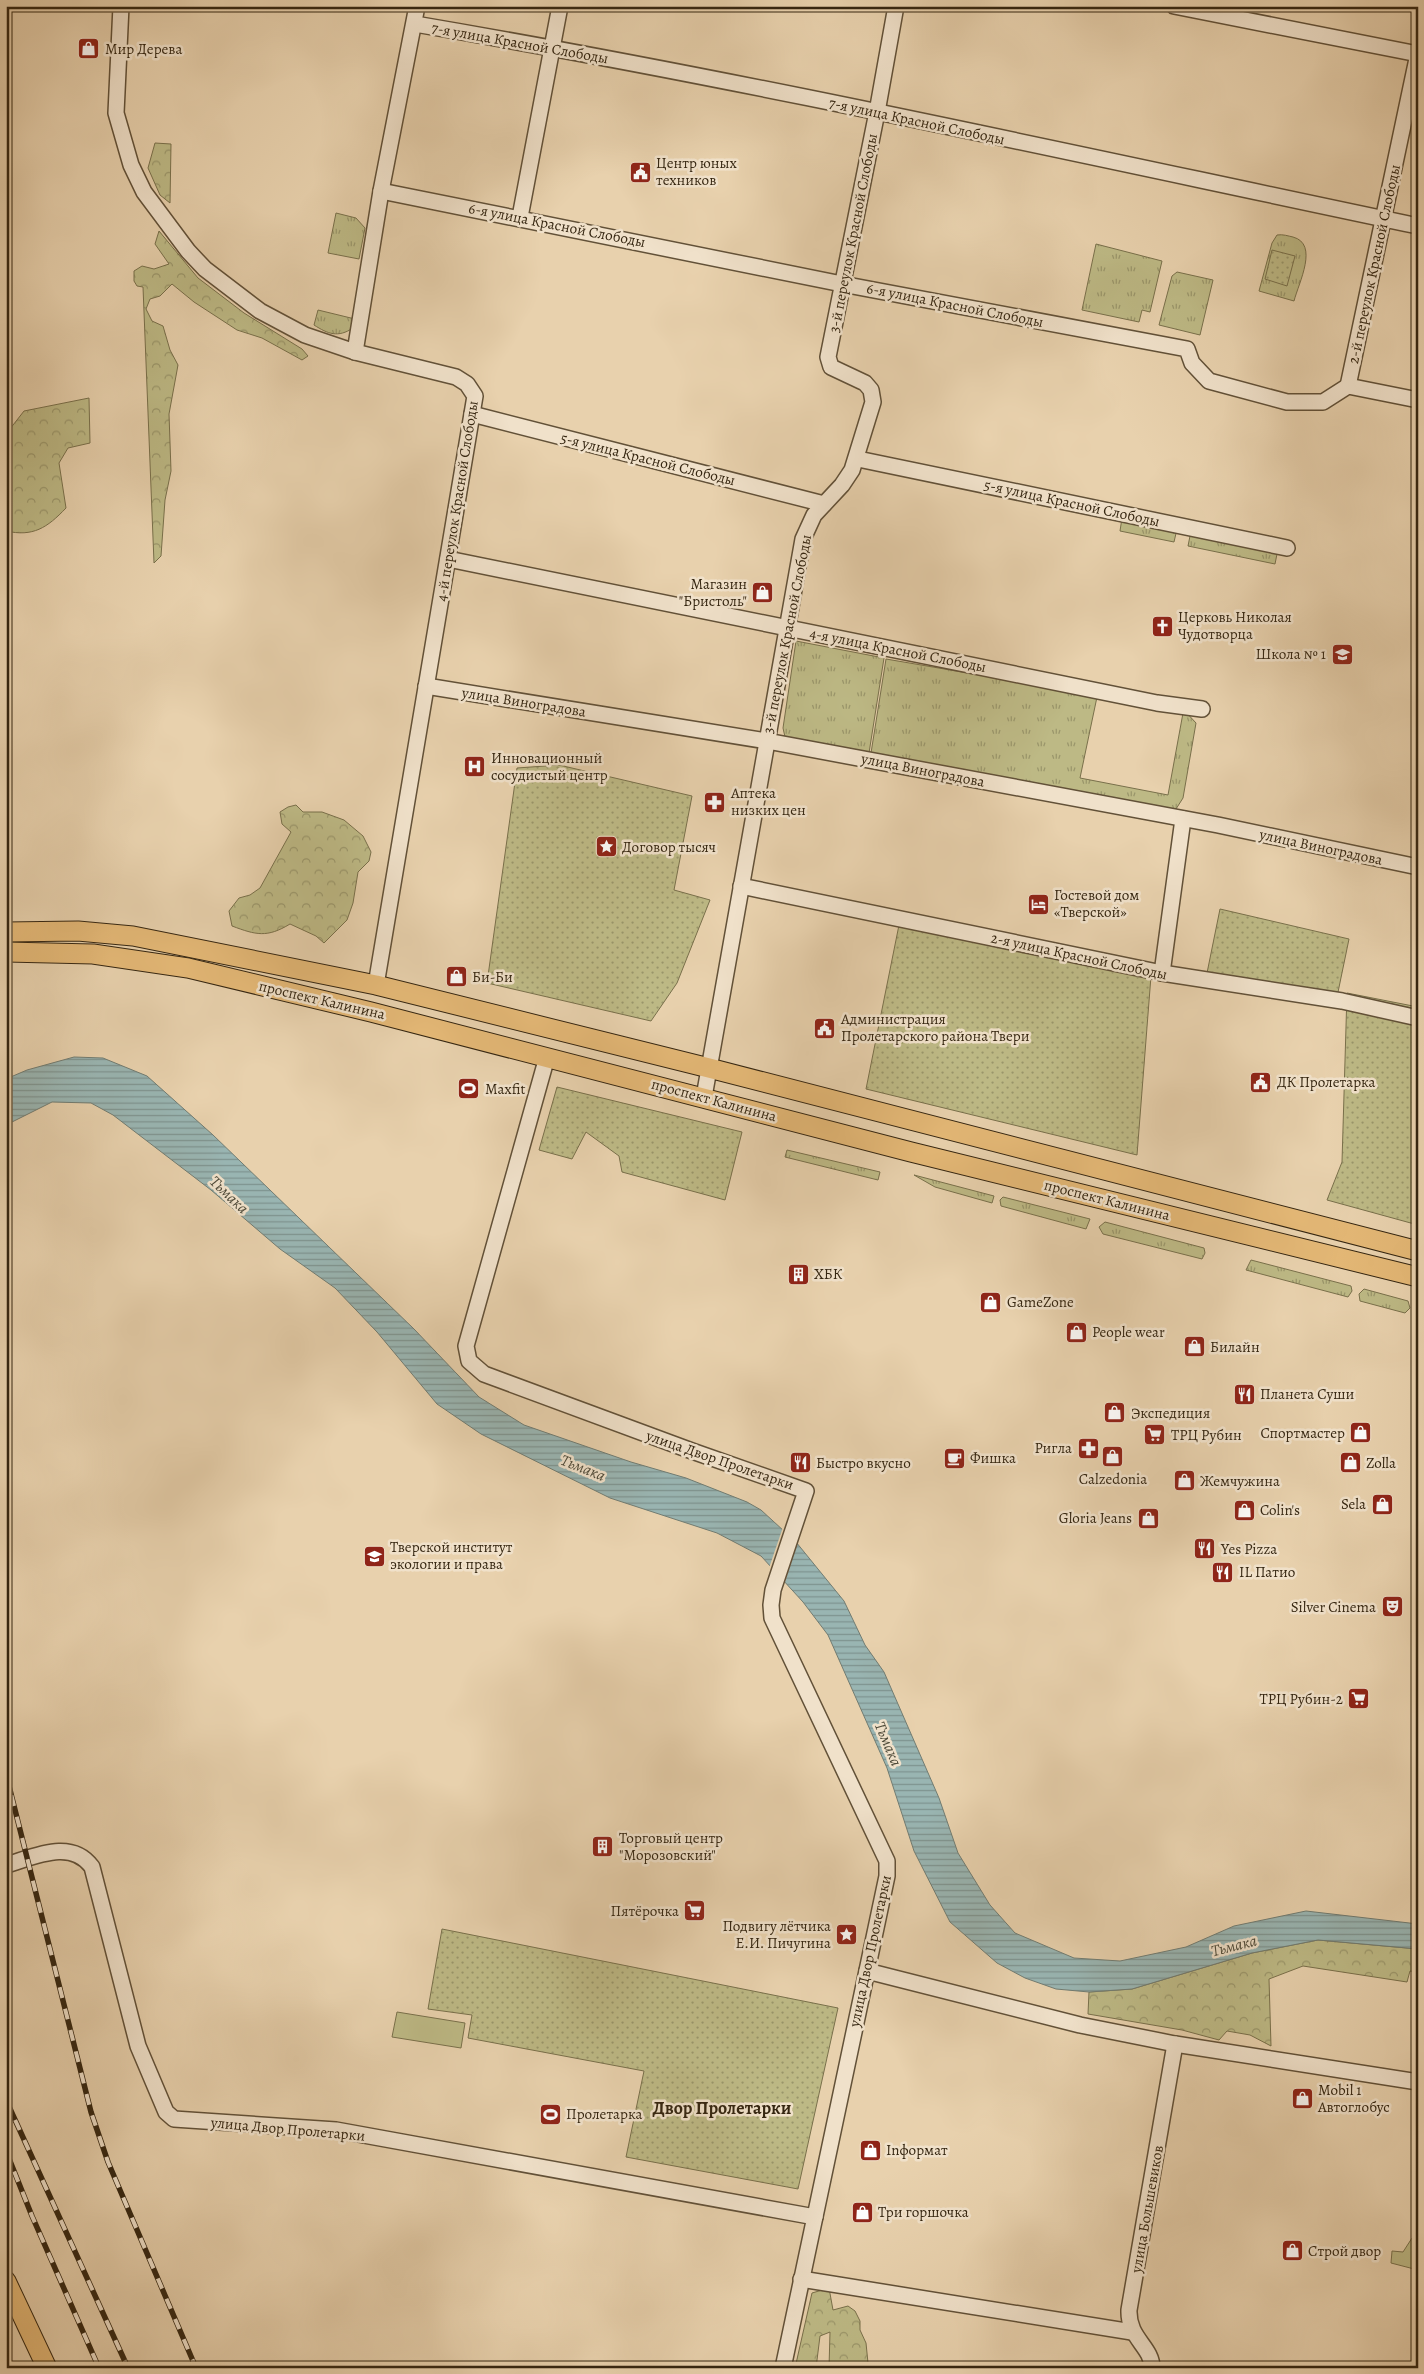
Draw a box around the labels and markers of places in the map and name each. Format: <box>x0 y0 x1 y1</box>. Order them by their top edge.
shop icon: Мир Дерева <box>77 37 101 61</box>
place label: Мир Дерева <box>105 39 182 59</box>
place label: Центр юных техников <box>656 153 737 190</box>
public building icon: Центр юных техников <box>628 160 652 184</box>
place label: Магазин "Бристоль" <box>679 574 747 611</box>
shop icon: Магазин "Бристоль" <box>751 581 775 605</box>
place label: Церковь Николая Чудотворца <box>1178 607 1292 644</box>
church icon: Церковь Николая Чудотворца <box>1150 614 1174 638</box>
school or university icon: Школа № 1 <box>1330 642 1354 666</box>
place label: Школа № 1 <box>1255 644 1326 664</box>
place label: Инновационный сосудистый центр <box>491 748 608 785</box>
hospital icon: Инновационный сосудистый центр <box>463 755 487 779</box>
place label: Аптека низких цен <box>730 783 806 820</box>
pharmacy icon: Аптека низких цен <box>703 790 727 814</box>
place icon: Договор тысяч <box>594 835 618 859</box>
place label: Договор тысяч <box>622 837 716 857</box>
place label: Гостевой дом «Тверской» <box>1054 885 1139 922</box>
hotel icon: Гостевой дом «Тверской» <box>1026 892 1050 916</box>
shop icon: Би-Би <box>444 965 468 989</box>
place label: Би-Би <box>472 967 513 987</box>
place label: Администрация Пролетарского района Твери <box>840 1009 1030 1046</box>
public building icon: Администрация Пролетарского района Твери <box>813 1016 837 1040</box>
public building icon: ДК Пролетарка <box>1249 1070 1273 1094</box>
place label: ДК Пролетарка <box>1277 1072 1376 1092</box>
sports icon: Maxfit <box>457 1077 481 1101</box>
place label: Maxfit <box>485 1079 525 1099</box>
building icon: ХБК <box>786 1262 810 1286</box>
place label: ХБК <box>814 1264 843 1284</box>
shop icon: GameZone <box>979 1290 1003 1314</box>
place label: GameZone <box>1007 1292 1074 1312</box>
shop icon: People wear <box>1064 1320 1088 1344</box>
place label: People wear <box>1092 1322 1165 1342</box>
shop icon: Билайн <box>1182 1335 1206 1359</box>
place label: Билайн <box>1210 1337 1260 1357</box>
restaurant icon: Планета Суши <box>1232 1382 1256 1406</box>
place label: Планета Суши <box>1260 1384 1354 1404</box>
shop icon: Экспедиция <box>1103 1401 1127 1425</box>
place label: Экспедиция <box>1131 1403 1210 1423</box>
shop icon: Спортмастер <box>1349 1421 1373 1445</box>
supermarket icon: ТРЦ Рубин <box>1143 1423 1167 1447</box>
place label: Спортмастер <box>1260 1423 1345 1443</box>
place label: ТРЦ Рубин <box>1171 1425 1242 1445</box>
pharmacy icon: Ригла <box>1076 1436 1100 1460</box>
place label: Ригла <box>1034 1438 1072 1458</box>
shop icon: Calzedonia <box>1101 1444 1125 1468</box>
cafe icon: Фишка <box>942 1446 966 1470</box>
place label: Фишка <box>970 1448 1016 1468</box>
restaurant icon: Быстро вкусно <box>788 1451 812 1475</box>
shop icon: Zolla <box>1338 1451 1362 1475</box>
place label: Быстро вкусно <box>816 1453 911 1473</box>
place label: Zolla <box>1366 1453 1396 1473</box>
place label: Calzedonia <box>1079 1469 1147 1489</box>
shop icon: Жемчужина <box>1172 1469 1196 1493</box>
place label: Жемчужина <box>1200 1471 1280 1491</box>
shop icon: Sela <box>1370 1492 1394 1516</box>
place label: Sela <box>1341 1494 1366 1514</box>
shop icon: Colin's <box>1232 1498 1256 1522</box>
place label: Colin's <box>1260 1500 1300 1520</box>
shop icon: Gloria Jeans <box>1136 1506 1160 1530</box>
place label: Gloria Jeans <box>1059 1508 1132 1528</box>
place label: Тверской институт экологии и права <box>390 1537 513 1574</box>
restaurant icon: Yes Pizza <box>1193 1537 1217 1561</box>
place label: Yes Pizza <box>1220 1539 1277 1559</box>
school or university icon: Тверской институт экологии и права <box>362 1544 386 1568</box>
restaurant icon: IL Патио <box>1211 1560 1235 1584</box>
place label: IL Патио <box>1239 1562 1295 1582</box>
theatre icon: Silver Cinema <box>1380 1595 1404 1619</box>
place label: Silver Cinema <box>1291 1597 1376 1617</box>
supermarket icon: ТРЦ Рубин-2 <box>1347 1687 1371 1711</box>
place label: ТРЦ Рубин-2 <box>1259 1689 1343 1709</box>
place label: Торговый центр "Морозовский" <box>619 1828 723 1865</box>
building icon: Торговый центр "Морозовский" <box>591 1835 615 1859</box>
supermarket icon: Пятёрочка <box>683 1899 707 1923</box>
place label: Пятёрочка <box>611 1901 679 1921</box>
place label: Подвигу лётчика Е.И. Пичугина <box>722 1916 831 1953</box>
place icon: Подвигу лётчика Е.И. Пичугина <box>835 1923 859 1947</box>
place label: Mobil 1 Автоглобус <box>1317 2080 1390 2117</box>
shop icon: Mobil 1 Автоглобус <box>1290 2087 1314 2111</box>
sports icon: Пролетарка <box>538 2102 562 2126</box>
place label: Пролетарка <box>566 2104 642 2124</box>
shop icon: Inформат <box>858 2138 882 2162</box>
place label: Inформат <box>886 2140 948 2160</box>
shop icon: Три горшочка <box>850 2200 874 2224</box>
place label: Три горшочка <box>878 2202 969 2222</box>
shop icon: Строй двор <box>1280 2239 1304 2263</box>
place label: Строй двор <box>1308 2241 1381 2261</box>

